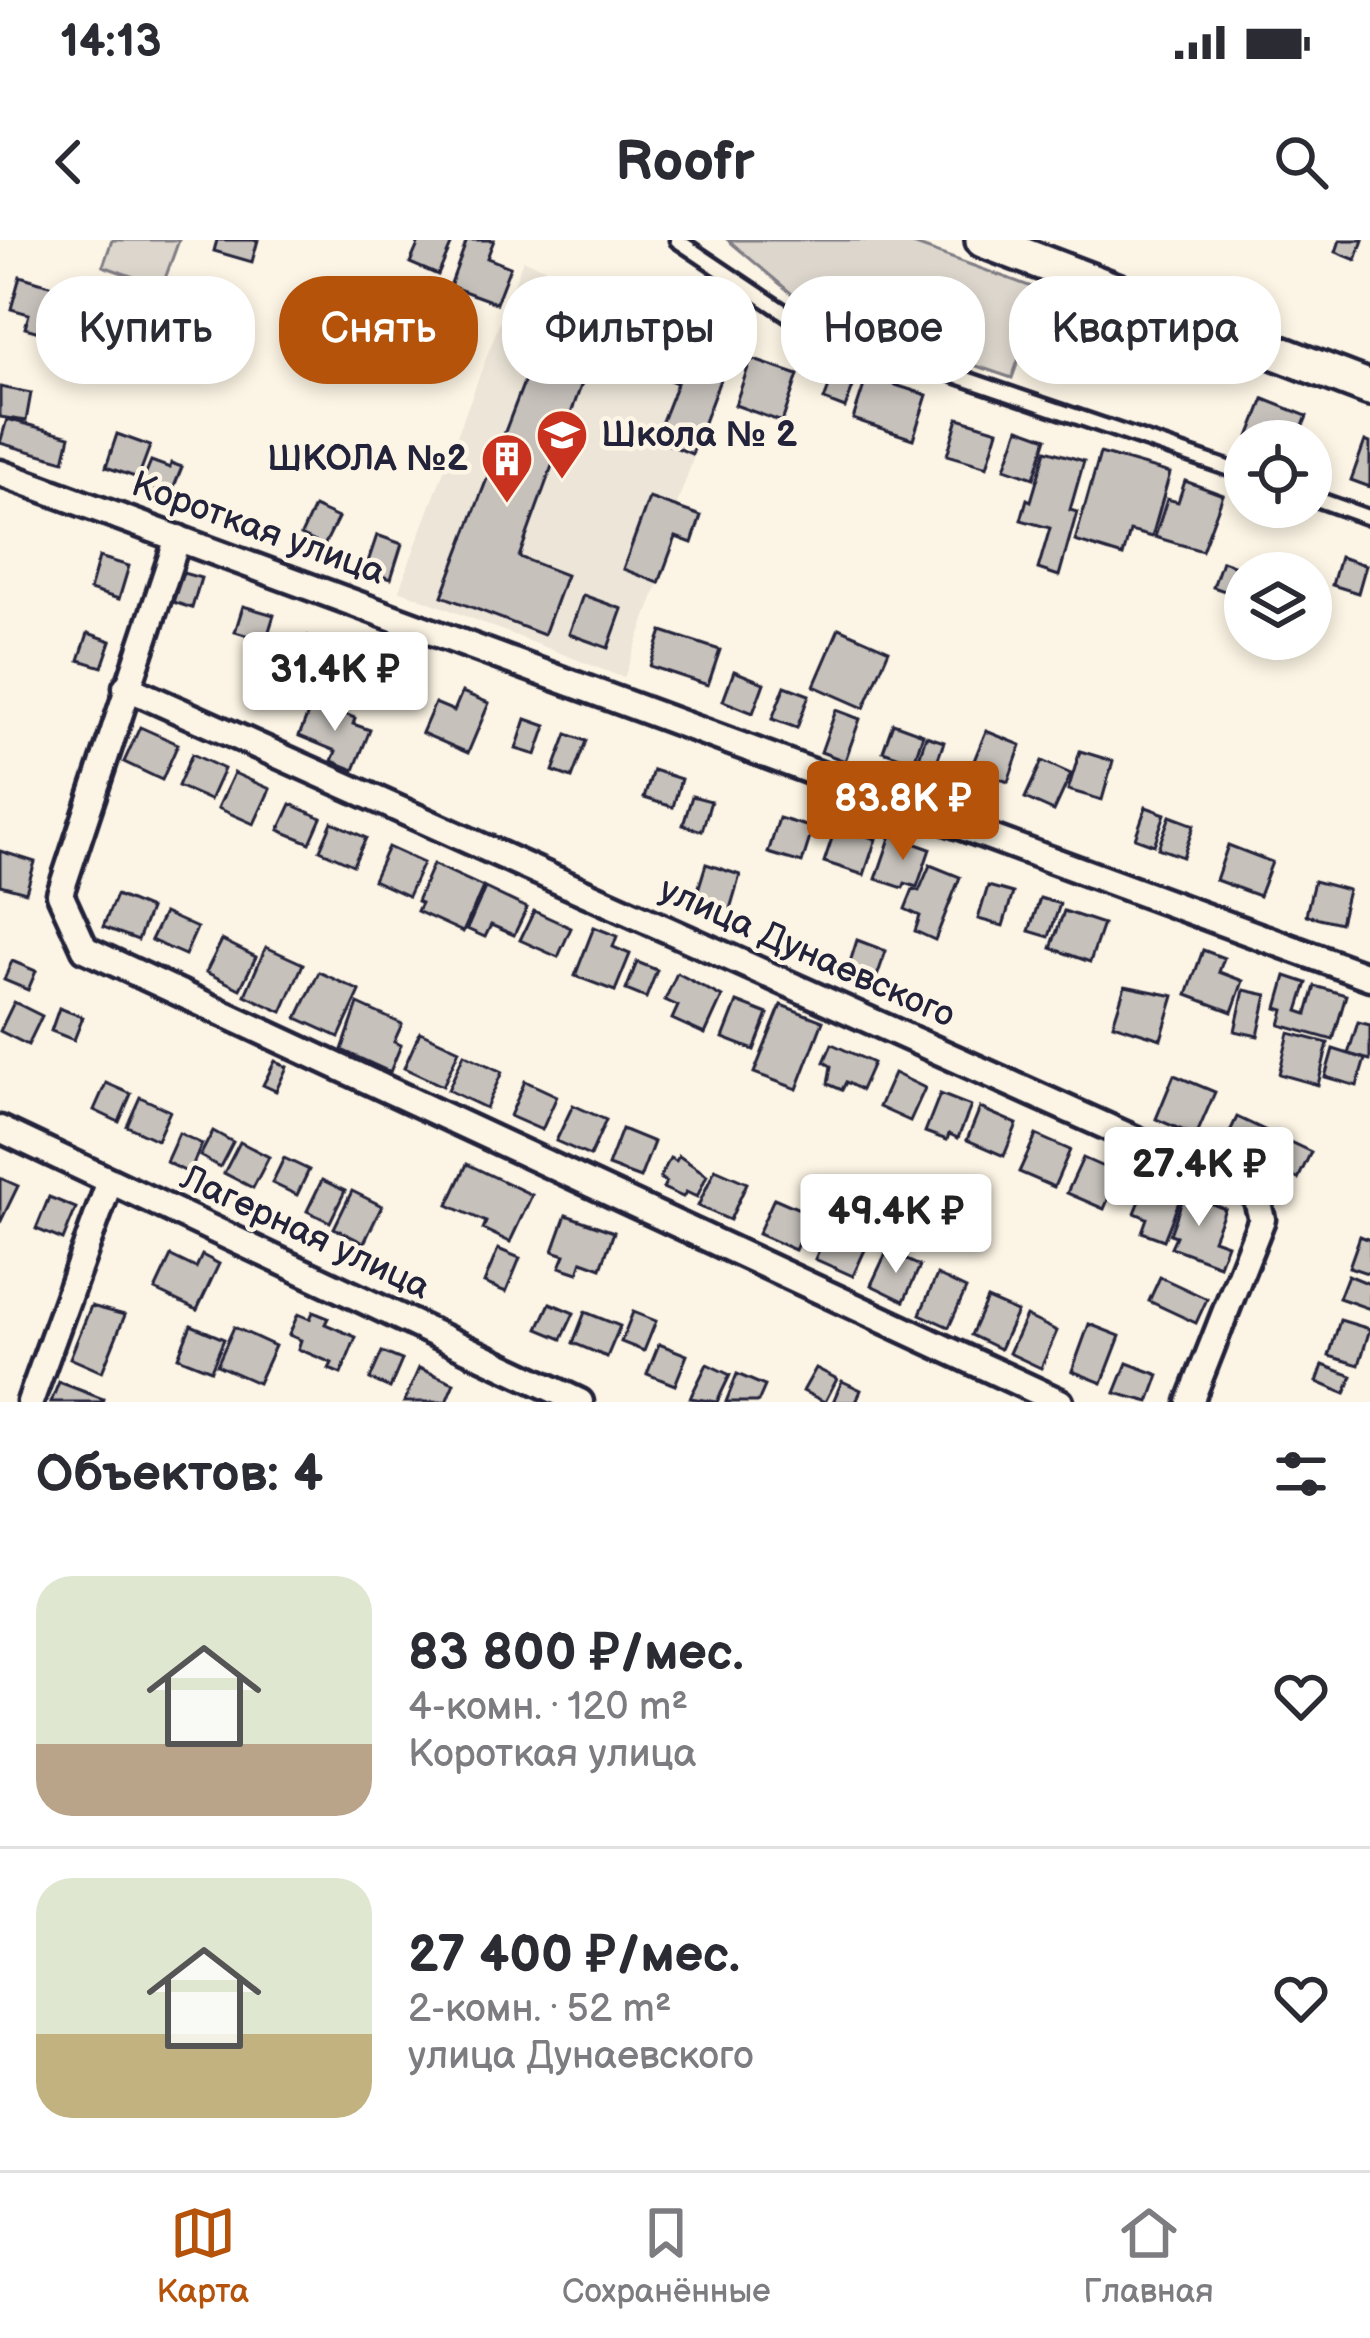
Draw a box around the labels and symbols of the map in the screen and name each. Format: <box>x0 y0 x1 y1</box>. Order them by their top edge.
school or university icon: Школа № 2 <box>534 407 590 481</box>
place label: Школа № 2 <box>601 414 798 457</box>
building icon: ШКОЛА №2 <box>479 431 535 505</box>
place label: ШКОЛА №2 <box>267 438 468 481</box>
street label: Короткая улица <box>126 463 390 595</box>
pin: 31.4K ₽ <box>224 632 446 734</box>
pin: 83.8K ₽ <box>792 761 1014 863</box>
street label: улица Дунаевского <box>653 868 961 1038</box>
pin: 27.4K ₽ <box>1088 1127 1310 1229</box>
street label: Лагерная улица <box>173 1156 436 1309</box>
pin: 49.4K ₽ <box>785 1174 1007 1276</box>

